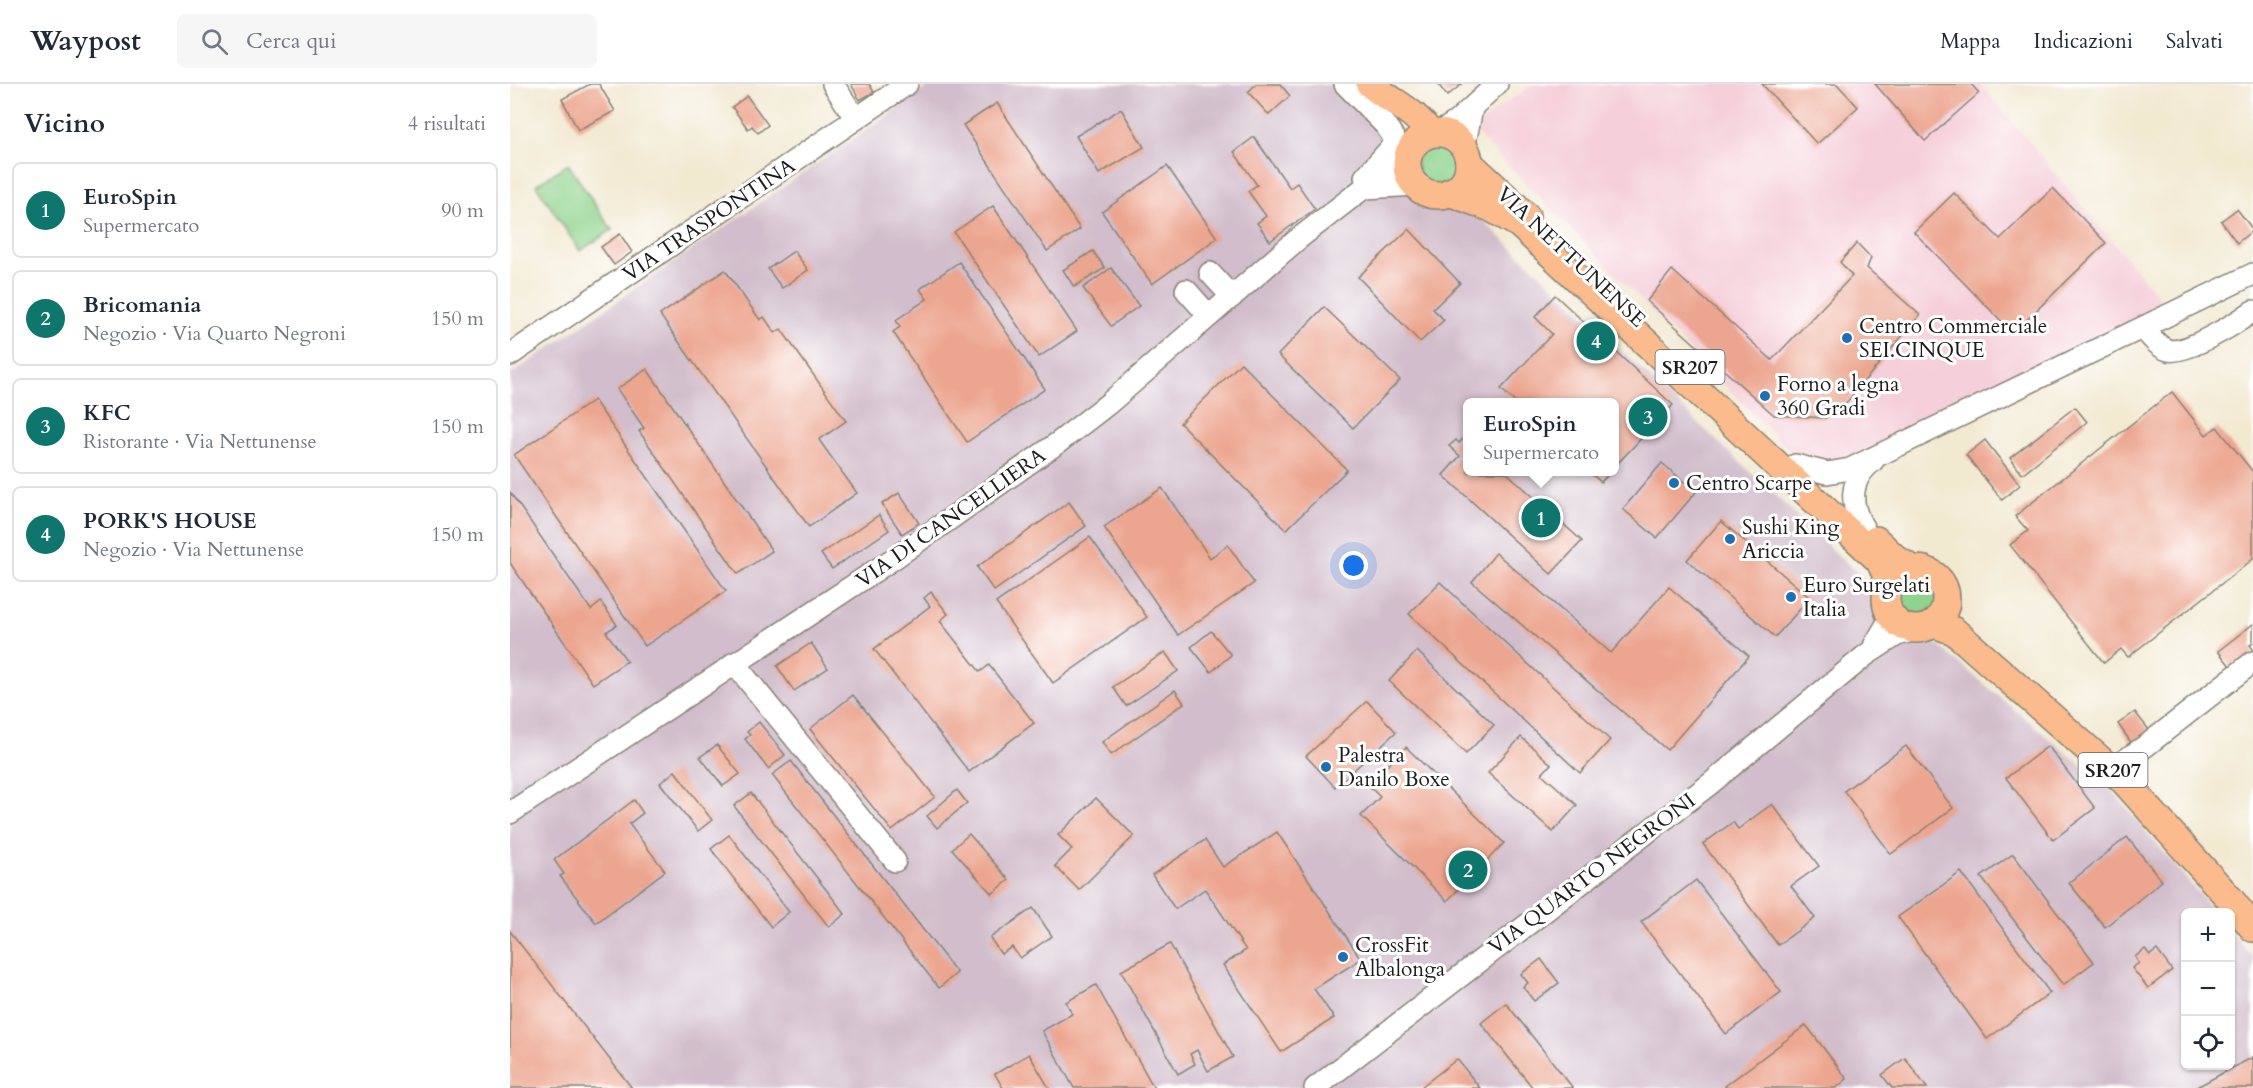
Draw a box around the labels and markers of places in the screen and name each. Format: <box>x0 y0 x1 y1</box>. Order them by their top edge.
place label: Centro Commerciale SEI.CINQUE <box>1859 312 2047 365</box>
pin: 4 <box>1576 318 1616 364</box>
marker: Centro Commerciale SEI.CINQUE <box>1840 331 1854 345</box>
place label: Forno a legna 360 Gradi <box>1777 370 1899 423</box>
marker: Forno a legna 360 Gradi <box>1758 389 1772 403</box>
pin: 3 <box>1628 394 1668 440</box>
place label: Centro Scarpe <box>1686 469 1812 498</box>
marker: Centro Scarpe <box>1667 476 1681 490</box>
pin: 1 <box>1522 496 1560 540</box>
place label: Sushi King Ariccia <box>1742 513 1840 566</box>
marker: Sushi King Ariccia <box>1723 532 1737 546</box>
place label: Euro Surgelati Italia <box>1803 571 1930 624</box>
marker: Euro Surgelati Italia <box>1784 590 1798 604</box>
place label: Palestra Danilo Boxe <box>1338 741 1450 794</box>
marker: Palestra Danilo Boxe <box>1319 760 1333 774</box>
pin: 2 <box>1448 848 1488 892</box>
place label: CrossFit Albalonga <box>1355 931 1445 984</box>
marker: CrossFit Albalonga <box>1336 950 1350 964</box>

